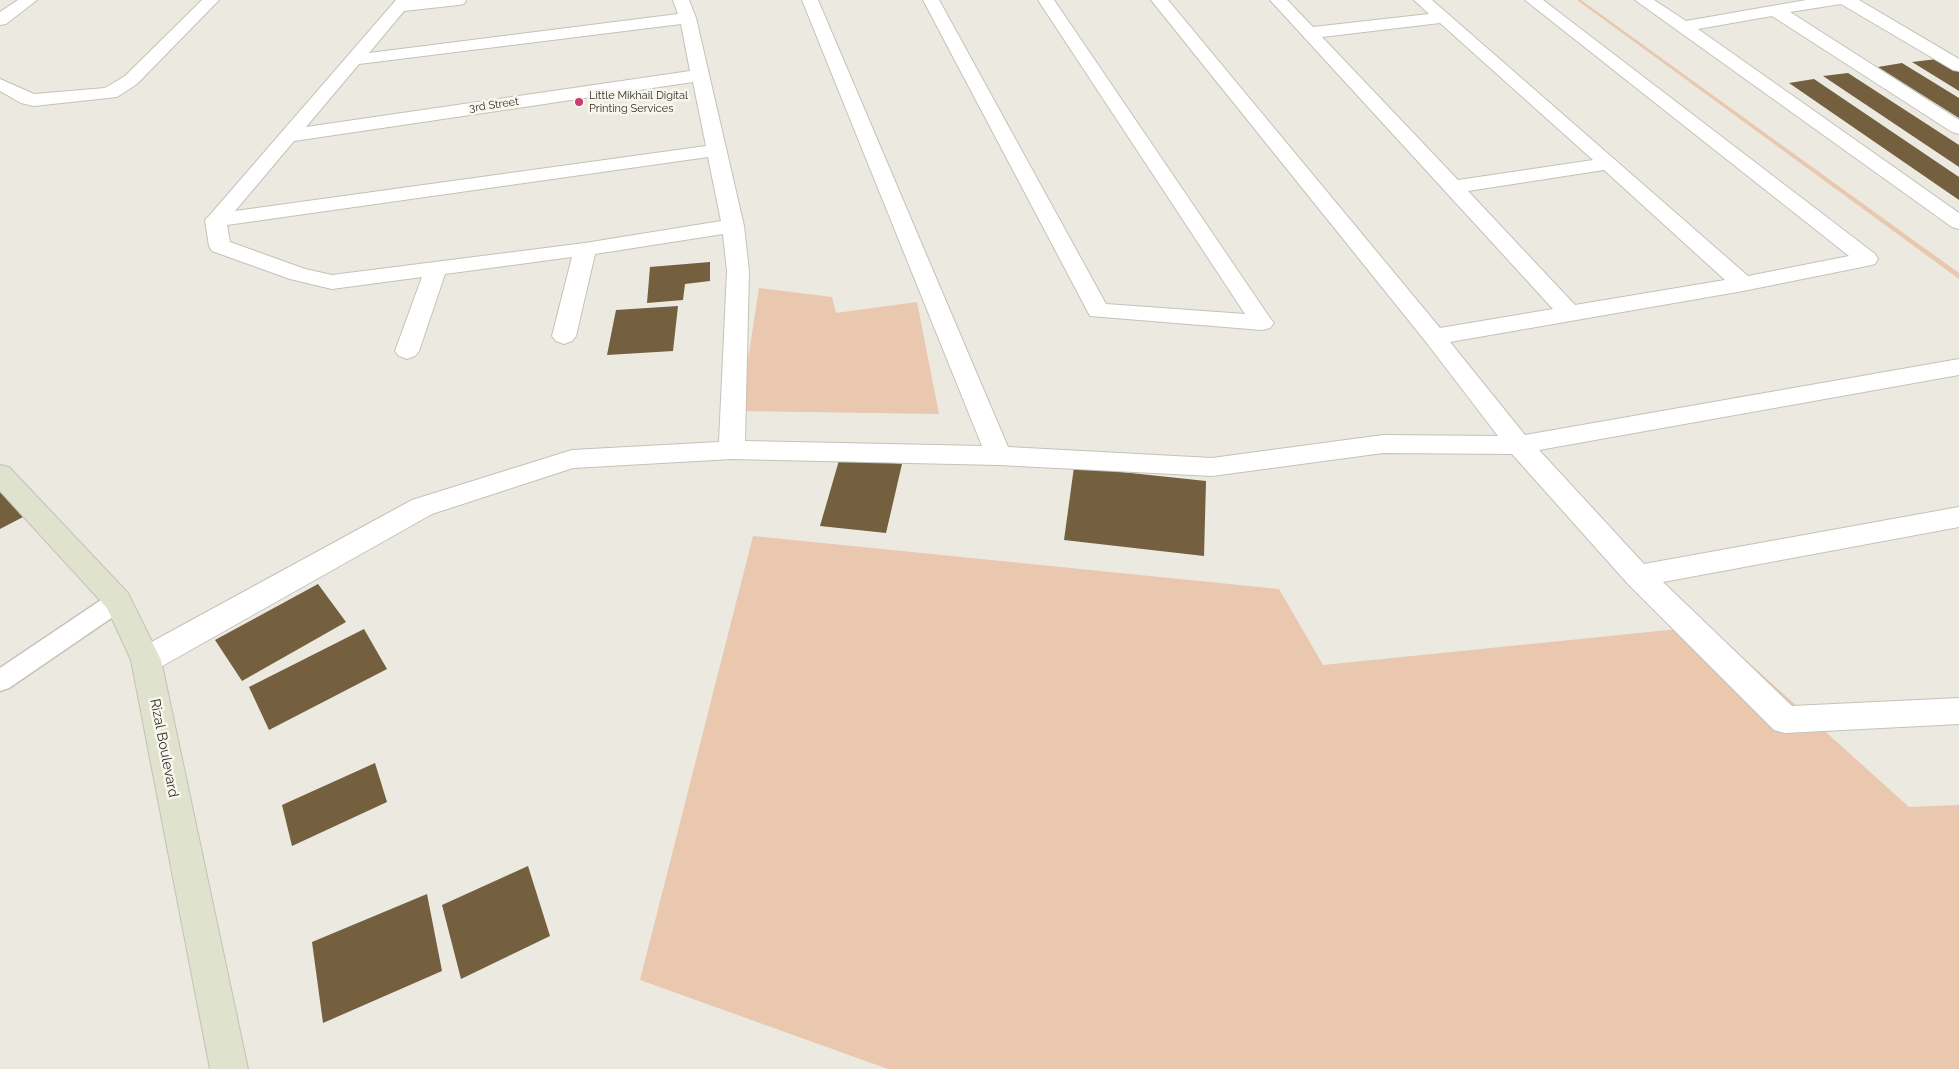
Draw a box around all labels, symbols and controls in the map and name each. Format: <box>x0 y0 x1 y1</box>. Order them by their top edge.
place label: Little Mikhail Digital Printing Services <box>589 89 688 115</box>
street label: 3rd Street <box>468 95 520 115</box>
marker: Little Mikhail Digital Printing Services <box>573 96 585 108</box>
street label: Rizal Boulevard <box>146 697 182 799</box>

